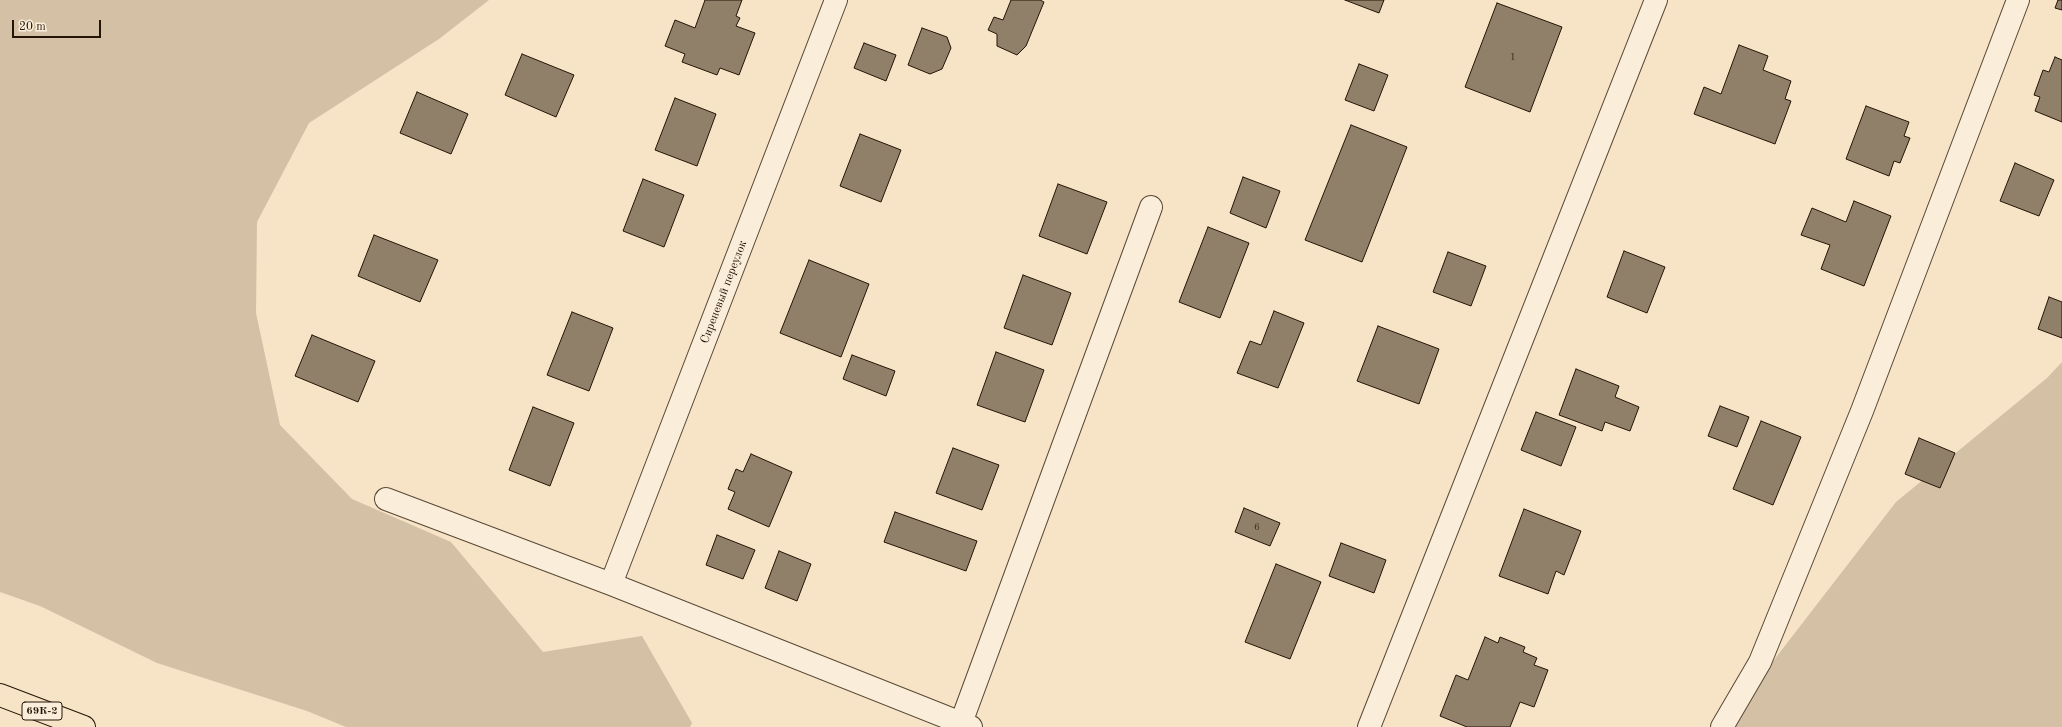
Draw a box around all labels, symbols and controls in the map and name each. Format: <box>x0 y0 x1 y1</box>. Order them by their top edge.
scale bar <box>14 12 103 38</box>
text: 20 m <box>19 21 46 33</box>
house number: 1 <box>1510 51 1516 63</box>
street label: Сиреневый переулок <box>698 238 750 346</box>
house number: 6 <box>1254 521 1260 533</box>
road number: 69К-2 <box>22 702 62 720</box>

